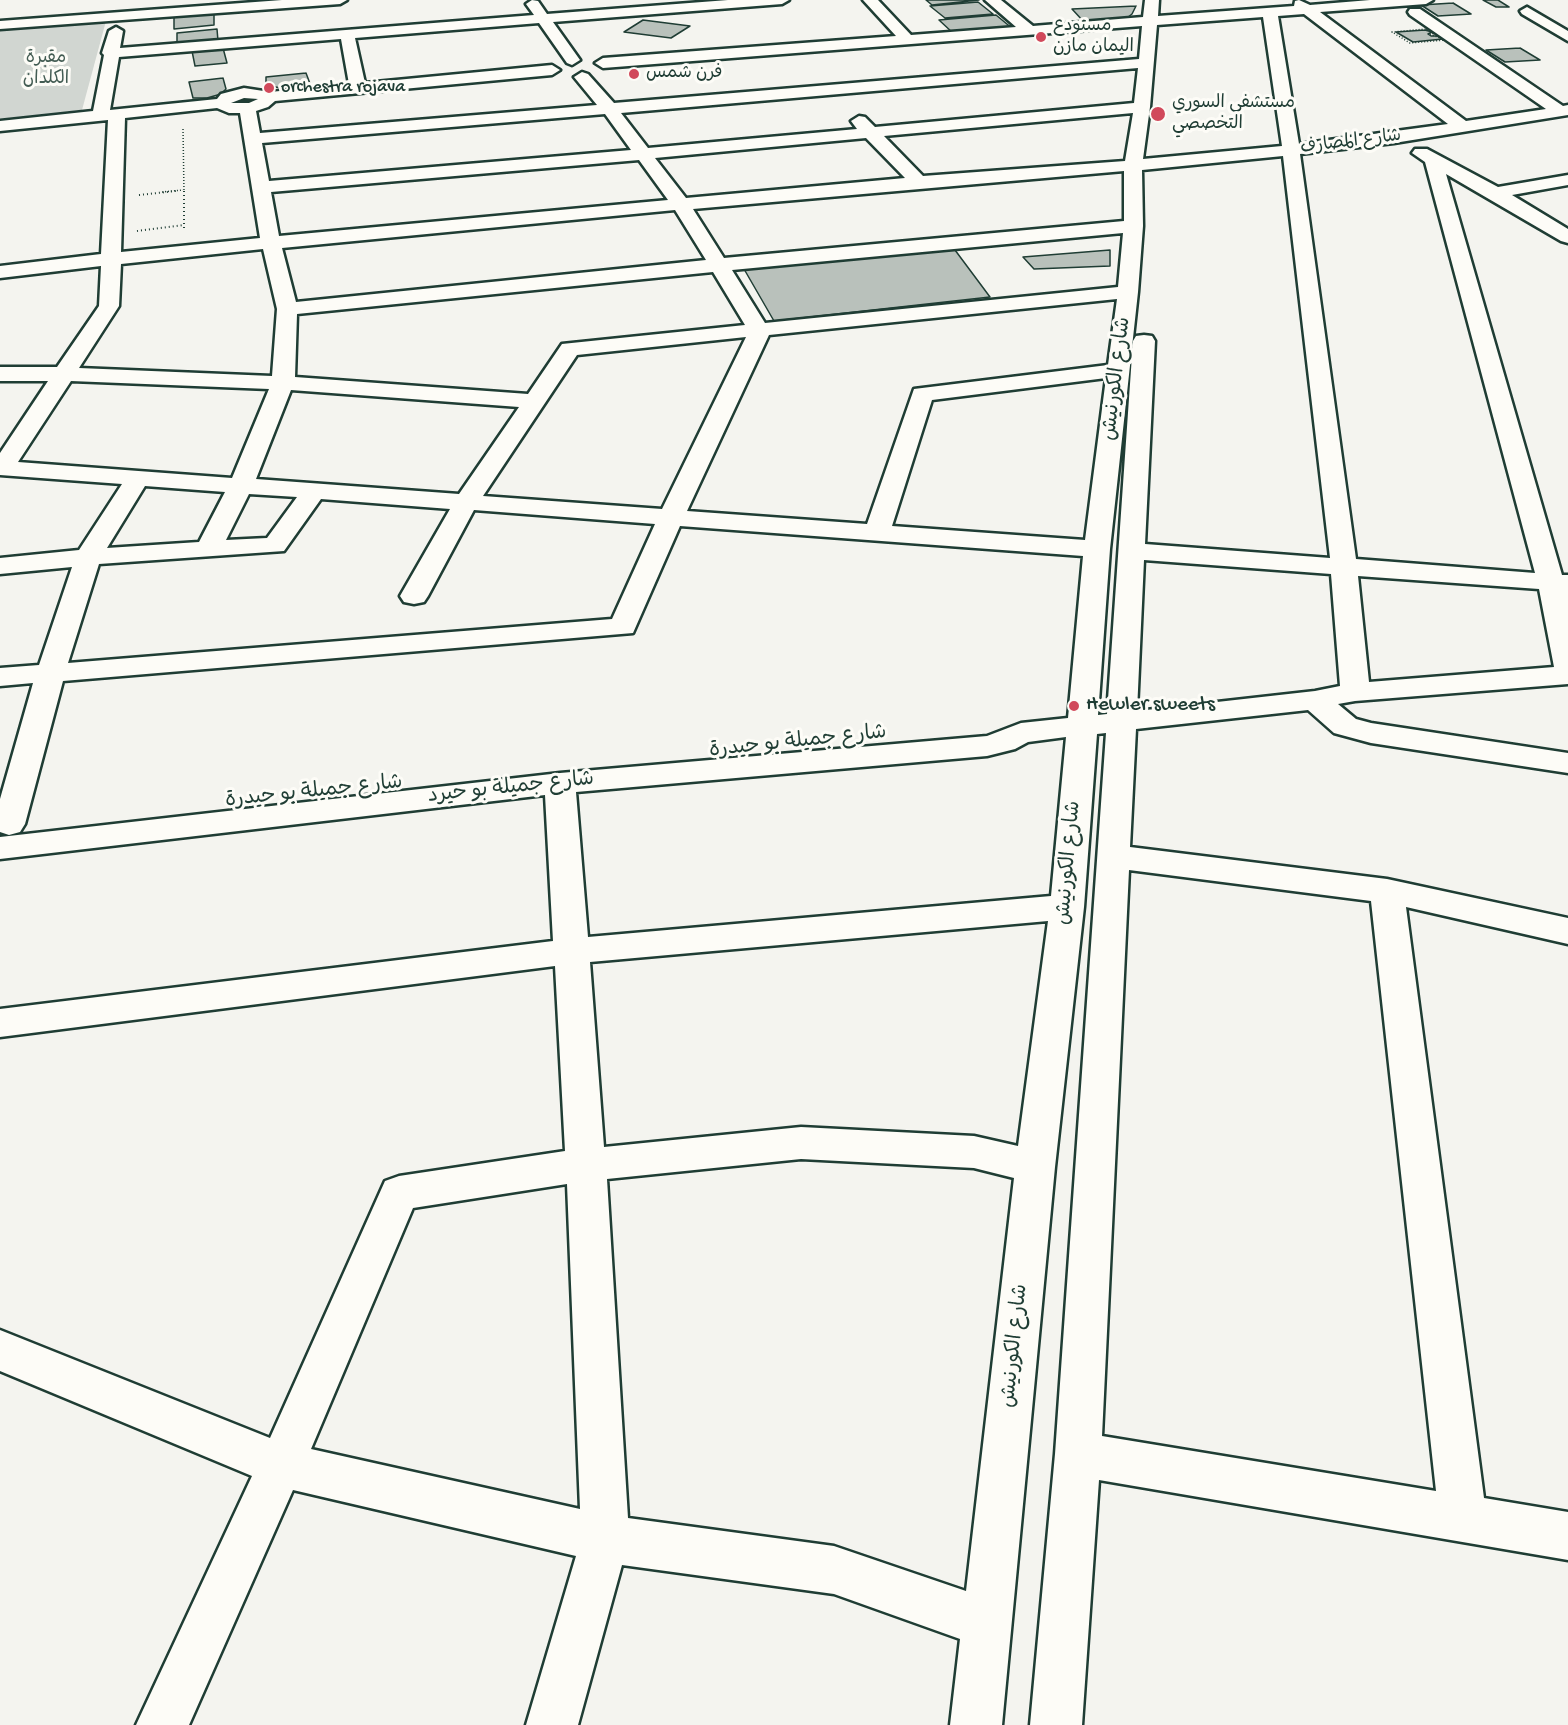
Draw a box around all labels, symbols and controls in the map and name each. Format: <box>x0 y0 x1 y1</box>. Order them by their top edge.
place label: مستودع اليمان مازن <box>1053 16 1134 58</box>
marker: مستودع اليمان مازن <box>1034 30 1048 44</box>
park label: مقبرة الكلدان <box>23 48 69 90</box>
place label: فرن شمس <box>646 63 723 85</box>
marker: فرن شمس <box>627 67 641 81</box>
place label: orchestra rojava <box>281 77 405 99</box>
marker: orchestra rojava <box>262 81 276 95</box>
place label: مستشفى السوري التخصصي <box>1172 93 1295 136</box>
marker: مستشفى السوري التخصصي <box>1149 105 1167 123</box>
street label: شارع المصارف <box>1299 126 1403 160</box>
street label: شارع الكورنيش <box>1098 316 1138 442</box>
place label: Hewler sweets <box>1086 693 1215 719</box>
marker: Hewler sweets <box>1067 699 1081 713</box>
street label: شارع جميلة بو حيدرة <box>708 721 888 765</box>
street label: شارع جميلة بو حيرد <box>427 768 595 810</box>
street label: شارع جميلة بو حيدرة <box>224 771 404 815</box>
street label: شارع الكورنيش <box>1052 800 1088 926</box>
street label: شارع الكورنيش <box>997 1283 1035 1409</box>

